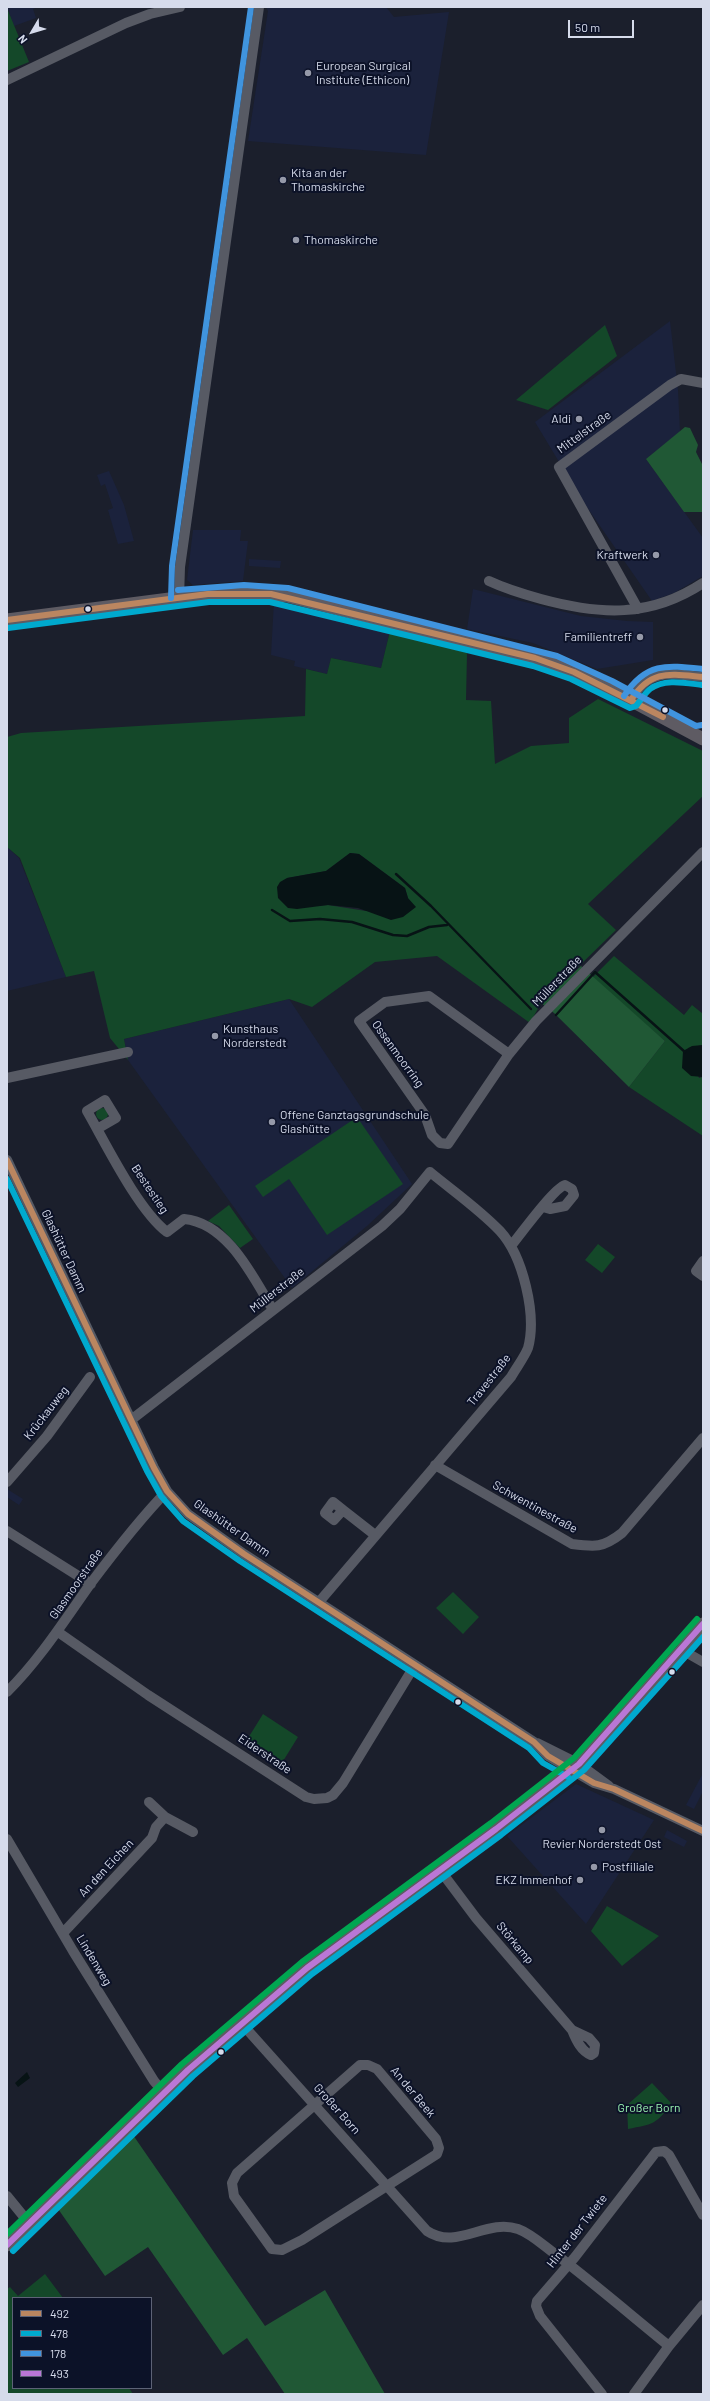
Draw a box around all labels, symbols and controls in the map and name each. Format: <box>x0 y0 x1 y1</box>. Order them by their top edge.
north arrow <box>12 12 52 52</box>
scale bar <box>570 12 636 38</box>
text: 50 m <box>575 20 600 34</box>
text: N <box>15 33 30 47</box>
place label: European Surgical Institute (Ethicon) <box>316 59 411 87</box>
marker: European Surgical Institute (Ethicon) <box>303 68 313 78</box>
place label: Kita an der Thomaskirche <box>291 166 365 194</box>
marker: Kita an der Thomaskirche <box>278 175 288 185</box>
place label: Thomaskirche <box>304 233 378 247</box>
marker: Thomaskirche <box>291 235 301 245</box>
street label: Mittelstraße <box>554 408 614 456</box>
place label: Aldi <box>551 412 571 426</box>
marker: Aldi <box>574 414 584 424</box>
place label: Kraftwerk <box>596 548 648 562</box>
marker: Kraftwerk <box>651 550 661 560</box>
unlabelled marker <box>83 604 93 614</box>
place label: Familientreff <box>564 630 632 644</box>
marker: Familientreff <box>635 632 645 642</box>
unlabelled marker <box>660 705 670 715</box>
street label: Müllerstraße <box>529 953 585 1009</box>
street label: Ossenmoorring <box>369 1018 427 1090</box>
place label: Kunsthaus Norderstedt <box>223 1022 287 1050</box>
marker: Kunsthaus Norderstedt <box>210 1031 220 1041</box>
place label: Offene Ganztagsgrundschule Glashütte <box>280 1108 429 1136</box>
marker: Offene Ganztagsgrundschule Glashütte <box>267 1117 277 1127</box>
street label: Bestestieg <box>128 1162 172 1216</box>
street label: Glashütter Damm <box>38 1207 90 1295</box>
street label: Müllerstraße <box>247 1264 307 1316</box>
street label: Travestraße <box>464 1351 514 1409</box>
street label: Krückauweg <box>21 1383 71 1443</box>
street label: Schwentinestraße <box>490 1478 580 1536</box>
street label: Glashütter Damm <box>191 1496 273 1560</box>
street label: Glasmoorstraße <box>46 1546 106 1622</box>
unlabelled marker <box>667 1667 677 1677</box>
unlabelled marker <box>453 1697 463 1707</box>
street label: Eiderstraße <box>236 1731 294 1777</box>
marker: Revier Norderstedt Ost <box>597 1825 607 1835</box>
street label: An den Eichen <box>76 1836 136 1900</box>
place label: Revier Norderstedt Ost <box>543 1837 661 1851</box>
place label: Postfiliale <box>602 1860 654 1874</box>
marker: Postfiliale <box>589 1862 599 1872</box>
place label: EKZ Immenhof <box>496 1873 572 1887</box>
marker: EKZ Immenhof <box>575 1875 585 1885</box>
street label: Störkamp <box>493 1919 537 1967</box>
street label: Lindenweg <box>73 1932 115 1988</box>
unlabelled marker <box>216 2047 226 2057</box>
street label: An der Beek <box>387 2064 439 2120</box>
street label: Großer Born <box>311 2081 363 2137</box>
park label: Großer Born <box>618 2101 680 2115</box>
street label: Hinter der Twiete <box>544 2191 610 2271</box>
legend <box>12 2297 152 2389</box>
text: 492 <box>50 2306 69 2320</box>
text: 478 <box>50 2326 68 2340</box>
text: 178 <box>50 2346 66 2360</box>
text: 493 <box>50 2366 69 2380</box>

